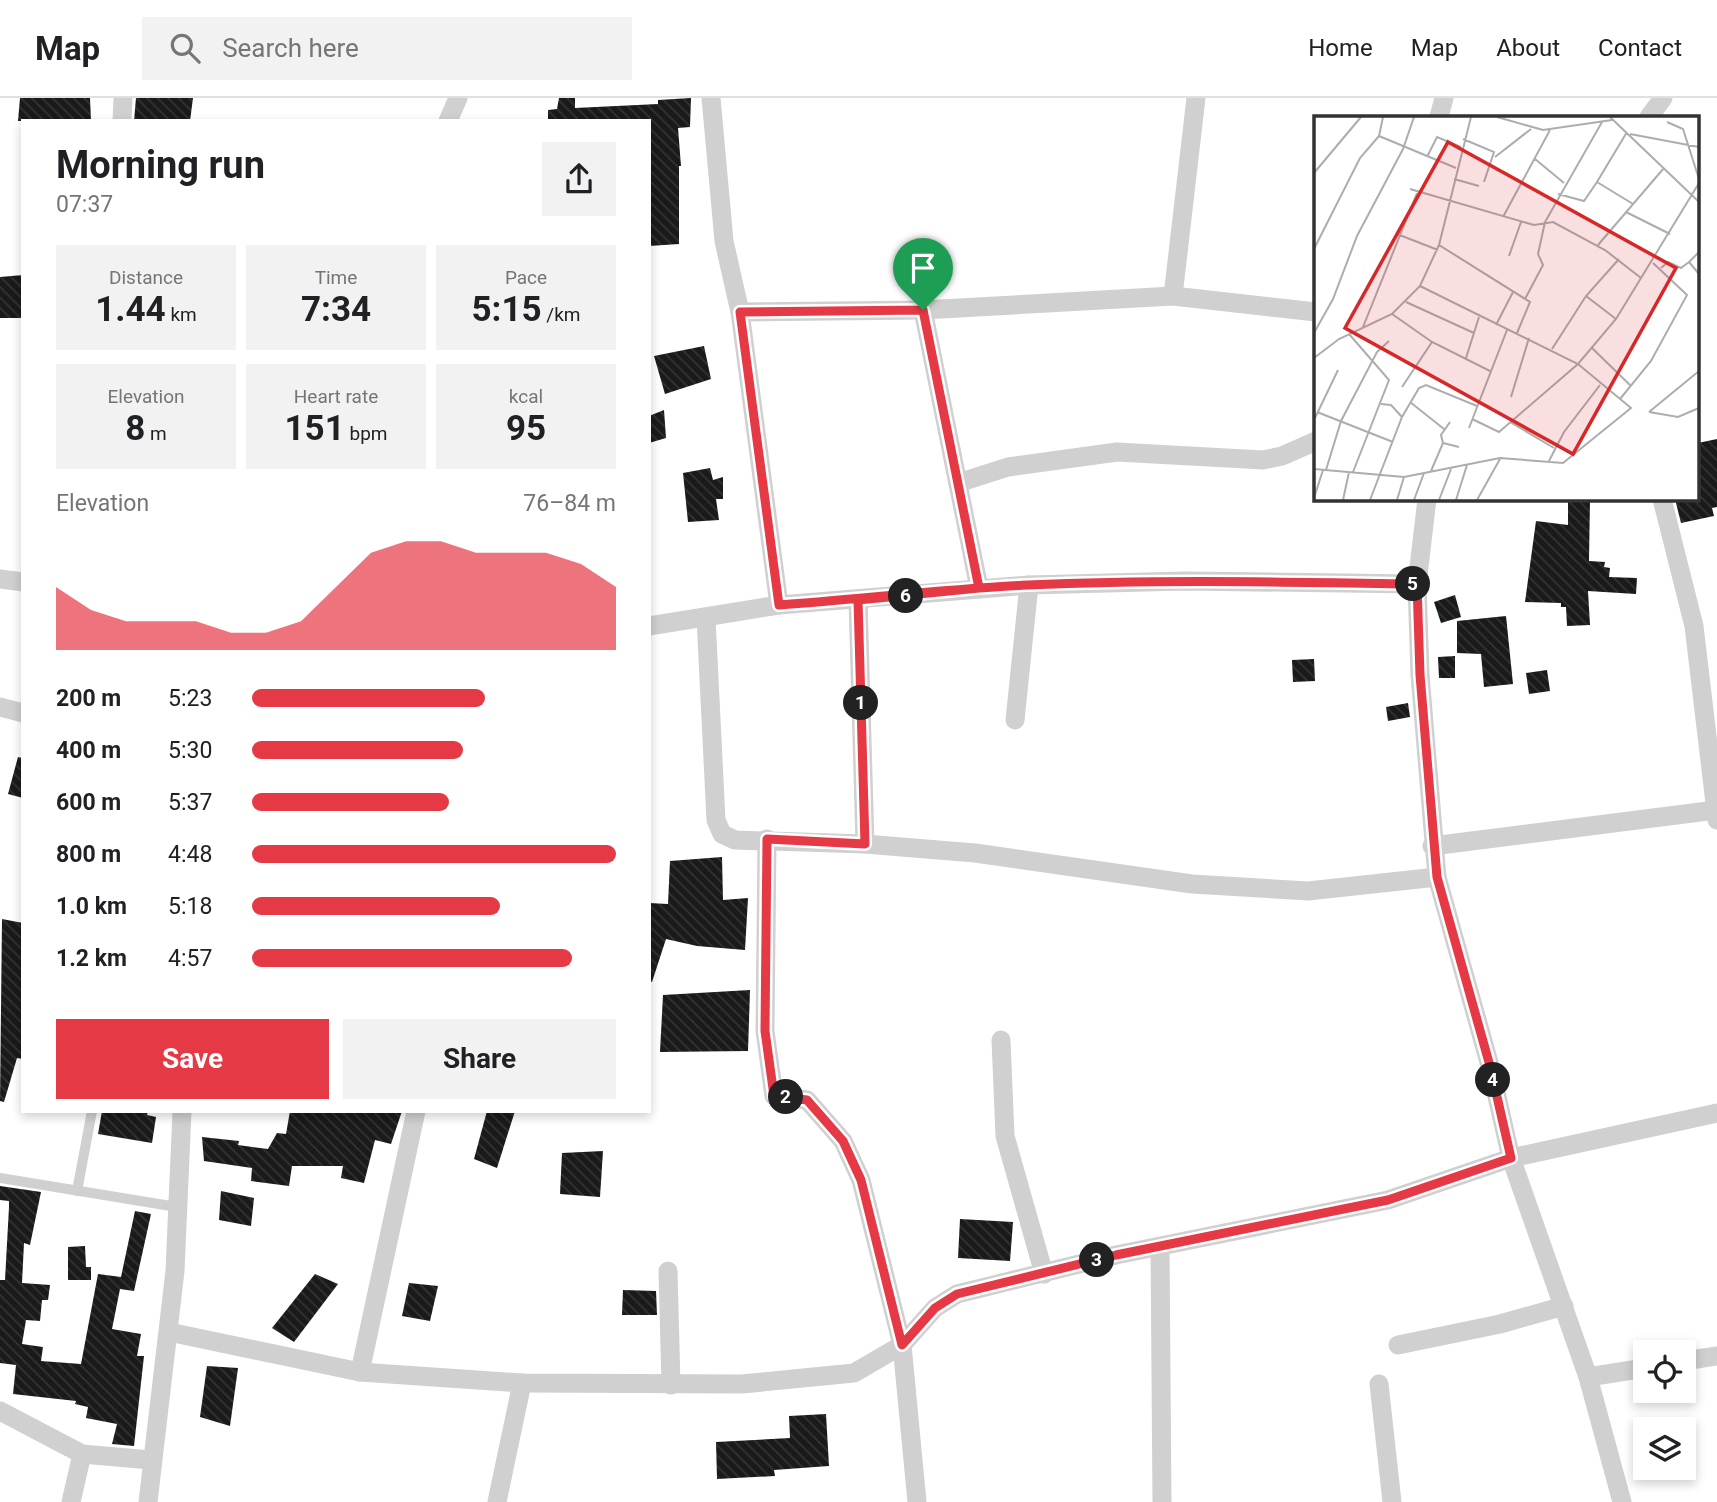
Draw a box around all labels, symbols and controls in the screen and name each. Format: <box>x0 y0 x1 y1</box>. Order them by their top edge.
search box <box>142 17 632 80</box>
text: Map <box>35 29 100 68</box>
icon: search <box>166 29 204 67</box>
text: Search here <box>222 33 359 63</box>
text: Home <box>1308 34 1373 62</box>
text: Map <box>1411 34 1458 62</box>
text: About <box>1496 34 1560 62</box>
text: Contact <box>1598 34 1682 62</box>
inset map <box>1314 116 1700 500</box>
button: share <box>542 142 616 216</box>
text: Morning run <box>56 143 265 187</box>
text: 07:37 <box>56 191 113 218</box>
pin <box>893 238 953 310</box>
icon: arrive <box>904 249 942 287</box>
text: Distance <box>109 266 183 289</box>
text: Time <box>315 266 357 289</box>
text: Pace <box>505 266 547 289</box>
text: 1.44 <box>95 289 166 330</box>
text: 7:34 <box>301 289 371 330</box>
text: 5:15 <box>472 289 542 330</box>
text: km <box>166 303 197 326</box>
text: /km <box>542 303 580 326</box>
text: Elevation <box>108 385 184 408</box>
text: Heart rate <box>294 385 378 408</box>
text: kcal <box>509 385 543 408</box>
text: 8 <box>125 408 145 449</box>
text: 151 <box>285 408 345 449</box>
text: 95 <box>506 408 546 449</box>
text: m <box>145 422 167 445</box>
text: bpm <box>345 422 387 445</box>
text: Elevation <box>56 490 149 517</box>
text: 76–84 m <box>523 490 616 517</box>
pin: 5 <box>1396 566 1430 602</box>
text: 5 <box>1407 572 1418 595</box>
pin: 6 <box>888 578 923 614</box>
text: 6 <box>900 584 911 607</box>
text: 200 m <box>56 685 121 712</box>
text: 5:23 <box>168 685 212 712</box>
pin: 1 <box>844 686 878 720</box>
text: 1 <box>855 691 866 714</box>
text: 400 m <box>56 737 121 764</box>
text: 5:30 <box>168 737 212 764</box>
text: 600 m <box>56 789 121 816</box>
text: 5:37 <box>168 789 212 816</box>
text: 800 m <box>56 841 121 868</box>
text: 4:48 <box>168 841 212 868</box>
text: 1.0 km <box>56 893 127 920</box>
text: 5:18 <box>168 893 212 920</box>
text: 1.2 km <box>56 945 127 972</box>
text: 4:57 <box>168 945 212 972</box>
button: Save <box>56 1019 329 1099</box>
button: Share <box>343 1019 616 1099</box>
pin: 4 <box>1476 1062 1510 1098</box>
text: 4 <box>1487 1068 1498 1091</box>
pin: 2 <box>768 1080 804 1114</box>
text: 2 <box>780 1085 791 1108</box>
pin: 3 <box>1080 1242 1114 1278</box>
text: 3 <box>1091 1248 1102 1271</box>
map controls <box>1633 1340 1696 1480</box>
button: locate <box>1633 1340 1696 1403</box>
button: layers <box>1633 1417 1696 1480</box>

